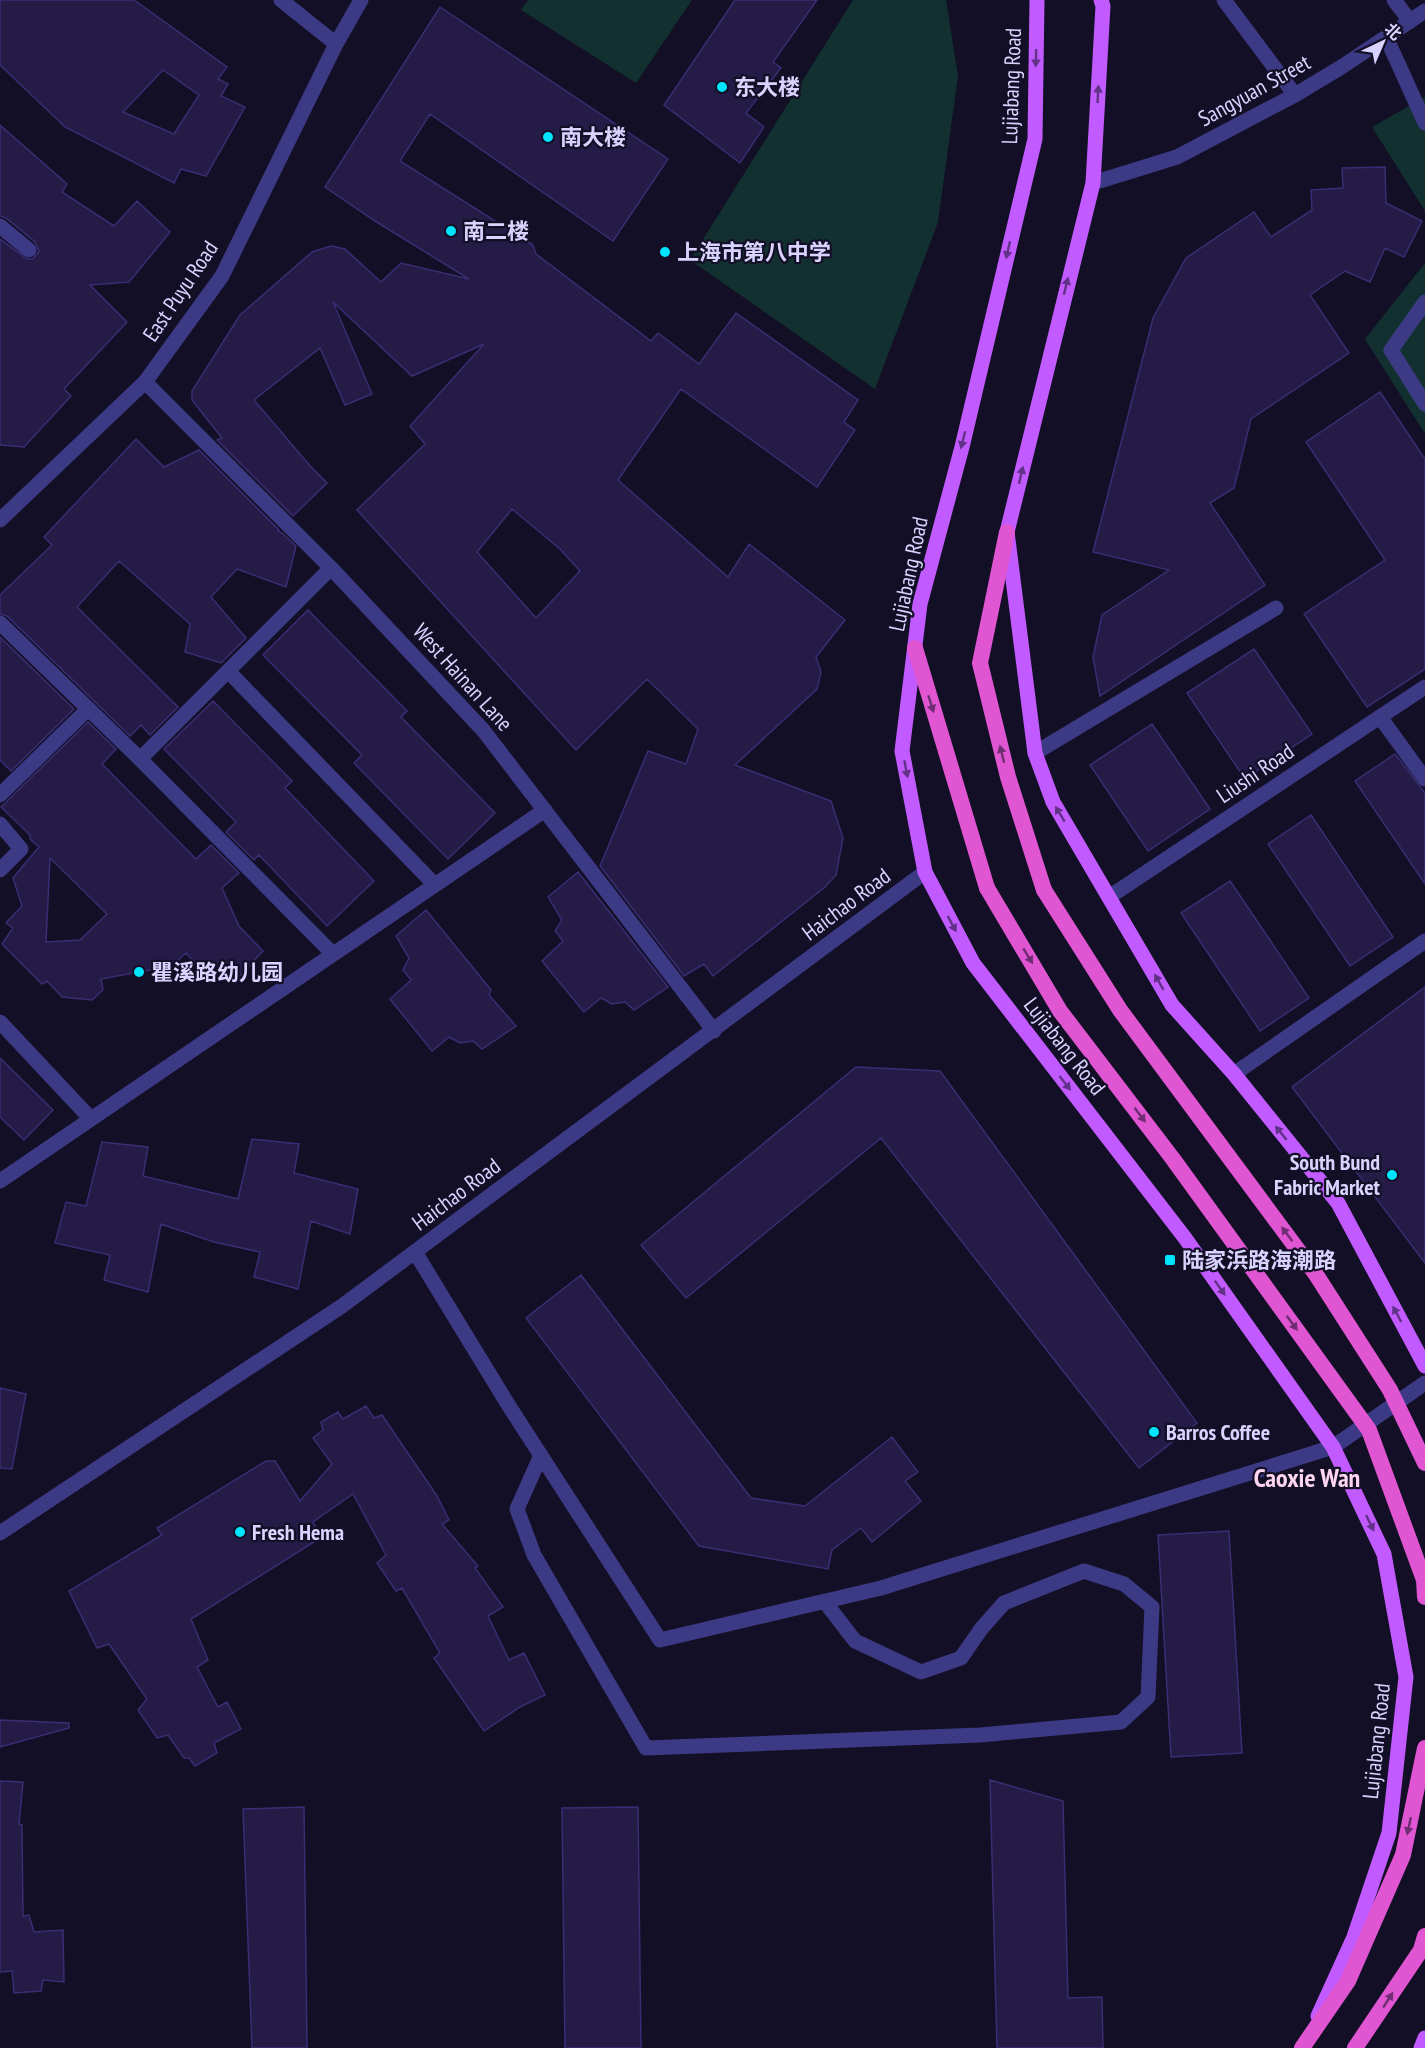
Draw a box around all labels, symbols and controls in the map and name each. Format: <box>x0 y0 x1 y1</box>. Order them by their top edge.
north arrow <box>1353 12 1413 72</box>
text: 北 <box>1381 18 1406 44</box>
street label: Lujiabang Road <box>995 27 1027 145</box>
street label: Sangyuan Street <box>1193 48 1315 132</box>
one-way arrow <box>1031 49 1041 68</box>
place label: 东大楼 <box>734 73 800 101</box>
marker: 东大楼 <box>715 80 729 94</box>
one-way arrow <box>1093 85 1102 104</box>
place label: 南大楼 <box>560 123 626 151</box>
marker: 南大楼 <box>541 130 555 144</box>
place label: 南二楼 <box>463 217 529 245</box>
marker: 南二楼 <box>444 224 458 238</box>
street label: East Puyu Road <box>136 235 224 347</box>
place label: 上海市第八中学 <box>677 238 831 266</box>
one-way arrow <box>1003 241 1013 260</box>
marker: 上海市第八中学 <box>658 245 672 259</box>
one-way arrow <box>1062 276 1072 295</box>
one-way arrow <box>958 431 968 449</box>
one-way arrow <box>1016 466 1026 484</box>
street label: Lujiabang Road <box>882 514 934 634</box>
street label: West Hainan Lane <box>407 617 519 737</box>
one-way arrow <box>927 695 936 713</box>
street label: Liushi Road <box>1211 737 1299 809</box>
one-way arrow <box>996 744 1006 763</box>
one-way arrow <box>902 759 911 778</box>
one-way arrow <box>1055 805 1065 822</box>
street label: Haichao Road <box>796 862 896 946</box>
one-way arrow <box>947 915 957 933</box>
one-way arrow <box>1022 948 1033 964</box>
place label: 瞿溪路幼儿园 <box>151 958 283 986</box>
marker: 瞿溪路幼儿园 <box>132 965 146 979</box>
one-way arrow <box>1153 974 1164 990</box>
street label: Lujiabang Road <box>1018 992 1112 1100</box>
one-way arrow <box>1058 1075 1070 1090</box>
one-way arrow <box>1133 1107 1146 1123</box>
one-way arrow <box>1275 1125 1288 1141</box>
place label: South Bund Fabric Market <box>1274 1148 1381 1201</box>
street label: Haichao Road <box>406 1152 506 1236</box>
marker: South Bund Fabric Market <box>1385 1168 1399 1182</box>
one-way arrow <box>1281 1226 1293 1241</box>
place label: 陆家浜路海潮路 <box>1182 1246 1336 1274</box>
marker: 陆家浜路海潮路 <box>1163 1253 1177 1267</box>
one-way arrow <box>1214 1280 1226 1296</box>
one-way arrow <box>1392 1305 1402 1322</box>
one-way arrow <box>1286 1315 1298 1331</box>
place label: Barros Coffee <box>1166 1418 1270 1446</box>
marker: Barros Coffee <box>1147 1425 1161 1439</box>
district label: Caoxie Wan <box>1254 1461 1360 1494</box>
one-way arrow <box>1365 1515 1374 1532</box>
place label: Fresh Hema <box>252 1518 344 1546</box>
marker: Fresh Hema <box>233 1525 247 1539</box>
street label: Lujiabang Road <box>1356 1682 1396 1800</box>
one-way arrow <box>1404 1817 1413 1836</box>
one-way arrow <box>1382 1992 1394 2008</box>

